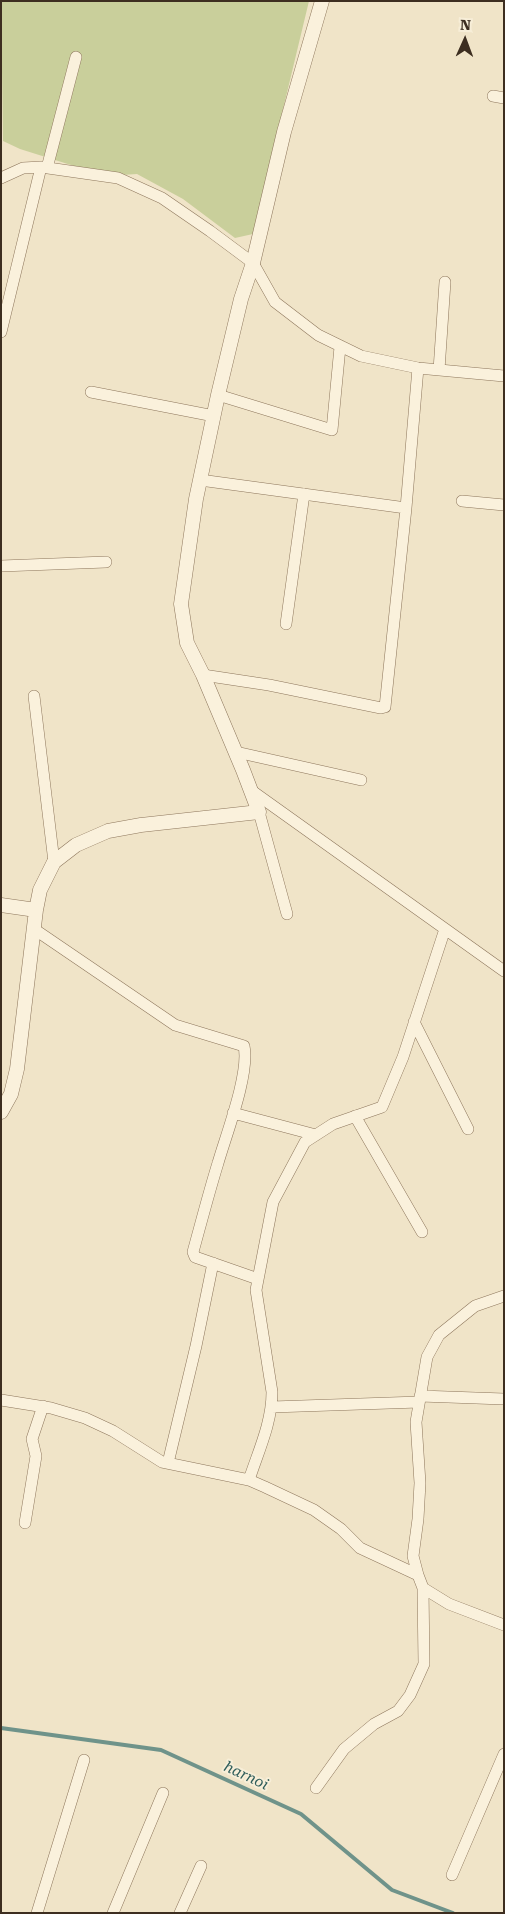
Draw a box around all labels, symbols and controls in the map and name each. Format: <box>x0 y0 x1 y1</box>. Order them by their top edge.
north arrow <box>440 15 490 65</box>
text: N <box>460 17 471 33</box>
water label: harnoi <box>221 1758 271 1794</box>

